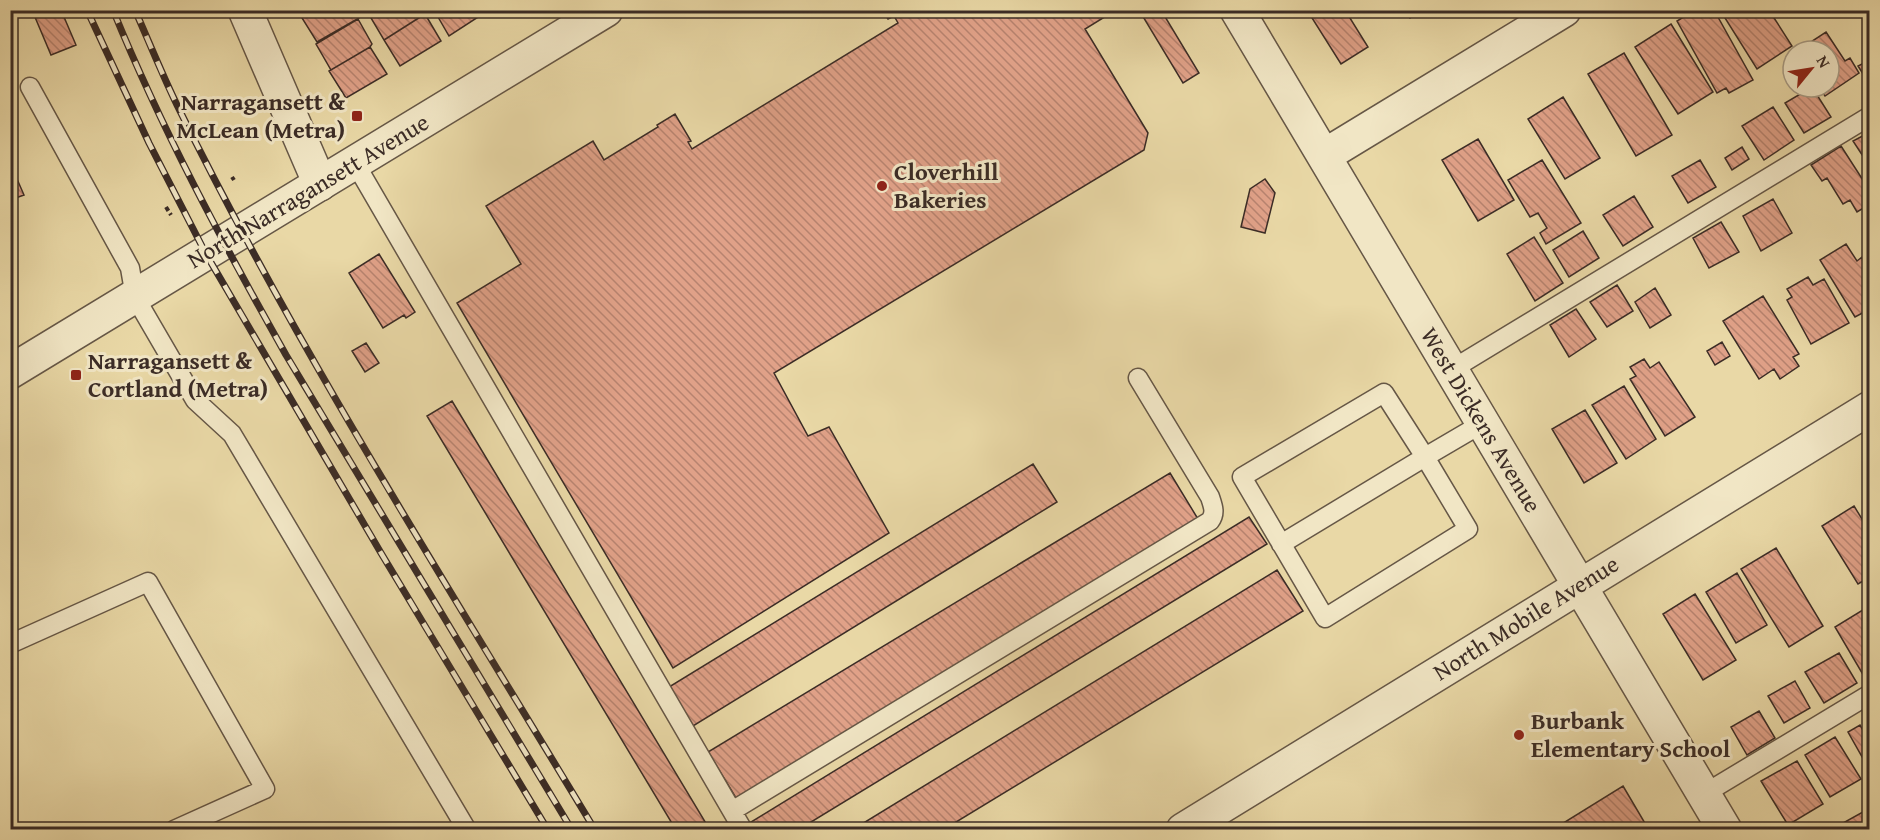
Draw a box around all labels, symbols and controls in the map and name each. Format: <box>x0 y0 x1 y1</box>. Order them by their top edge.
north arrow <box>1781 39 1841 99</box>
text: N <box>1811 51 1837 72</box>
place label: Narragansett & McLean (Metra) <box>176 84 345 147</box>
street label: North Narragansett Avenue <box>180 104 435 277</box>
marker: Narragansett & McLean (Metra) <box>350 109 364 123</box>
place label: Cloverhill Bakeries <box>894 154 999 217</box>
marker: Cloverhill Bakeries <box>875 179 889 193</box>
street label: West Dickens Avenue <box>1412 320 1551 519</box>
place label: Narragansett & Cortland (Metra) <box>88 343 268 406</box>
marker: Narragansett & Cortland (Metra) <box>69 368 83 382</box>
street label: North Mobile Avenue <box>1426 546 1625 689</box>
place label: Burbank Elementary School <box>1531 703 1731 766</box>
marker: Burbank Elementary School <box>1512 728 1526 742</box>

